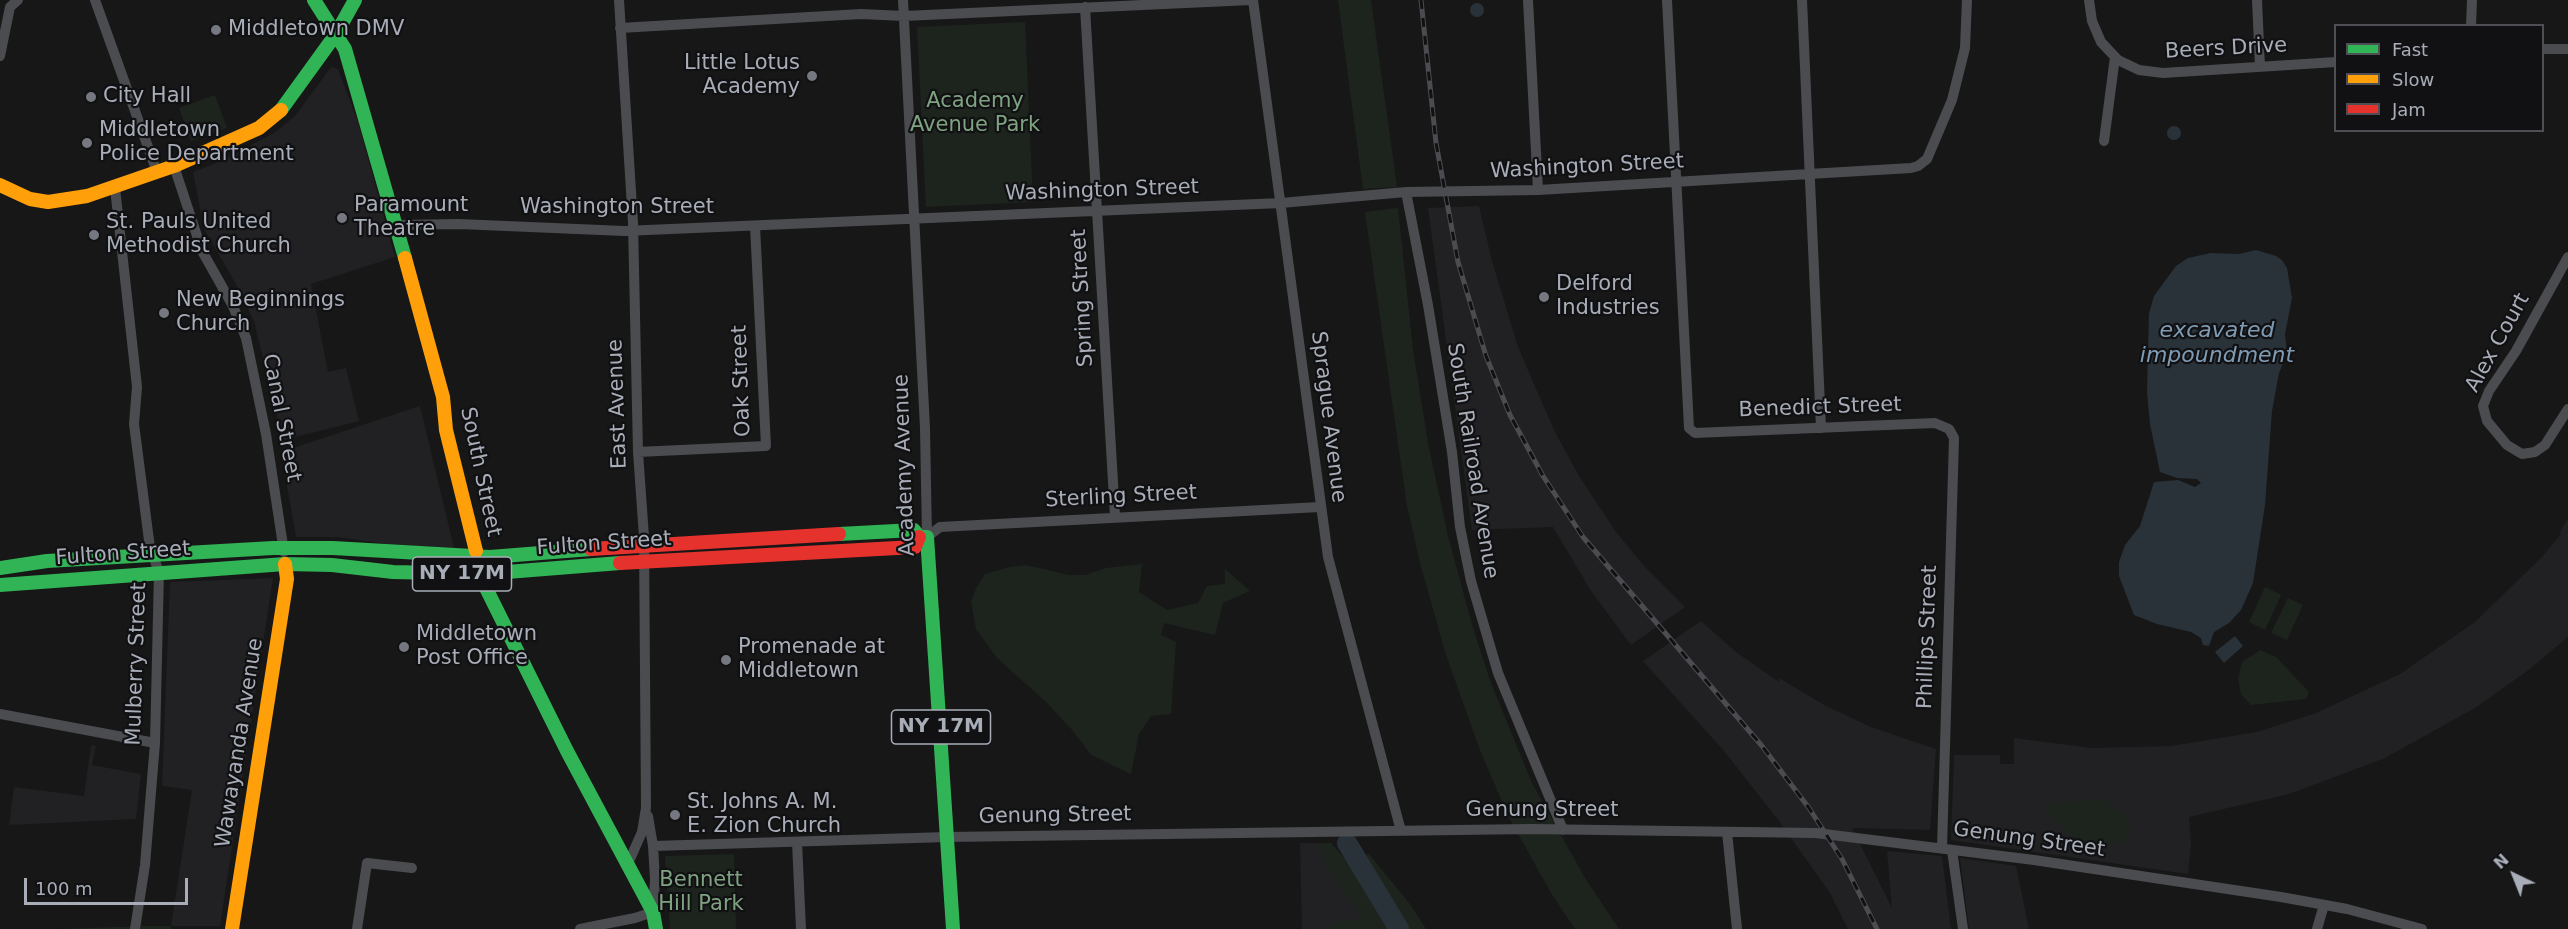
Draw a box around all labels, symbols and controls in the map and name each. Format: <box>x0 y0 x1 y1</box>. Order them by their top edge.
place label: Middletown DMV <box>228 17 404 43</box>
marker: Middletown DMV <box>209 23 223 37</box>
legend <box>2334 24 2544 132</box>
street label: Beers Drive <box>2164 33 2288 65</box>
text: Fast <box>2392 39 2428 60</box>
place label: Little Lotus Academy <box>684 51 800 101</box>
marker: Little Lotus Academy <box>805 69 819 83</box>
text: Slow <box>2392 69 2434 90</box>
place label: City Hall <box>103 84 191 110</box>
park label: Academy Avenue Park <box>910 89 1040 139</box>
marker: City Hall <box>84 90 98 104</box>
text: Jam <box>2392 99 2426 120</box>
place label: Middletown Police Department <box>99 118 294 168</box>
marker: Middletown Police Department <box>80 136 94 150</box>
street label: Washington Street <box>1490 149 1684 185</box>
street label: Washington Street <box>1005 175 1199 207</box>
place label: Paramount Theatre <box>354 193 468 243</box>
street label: Washington Street <box>520 195 714 221</box>
place label: St. Pauls United Methodist Church <box>106 210 291 260</box>
marker: Paramount Theatre <box>335 211 349 225</box>
marker: St. Pauls United Methodist Church <box>87 228 101 242</box>
street label: Spring Street <box>1067 228 1099 368</box>
place label: Delford Industries <box>1556 272 1660 322</box>
place label: New Beginnings Church <box>176 288 345 338</box>
street label: Alex Court <box>2460 289 2536 397</box>
marker: Delford Industries <box>1537 290 1551 304</box>
marker: New Beginnings Church <box>157 306 171 320</box>
water label: excavated impoundment <box>2140 318 2294 370</box>
street label: Oak Street <box>727 325 757 437</box>
street label: Sprague Avenue <box>1305 330 1351 504</box>
street label: East Avenue <box>603 339 633 469</box>
street label: South Railroad Avenue <box>1441 341 1503 581</box>
street label: Canal Street <box>256 352 306 484</box>
street label: Academy Avenue <box>889 373 921 557</box>
street label: Benedict Street <box>1738 393 1902 423</box>
street label: South Street <box>454 405 506 539</box>
street label: Sterling Street <box>1044 480 1198 514</box>
street label: Fulton Street <box>536 527 672 561</box>
street label: Fulton Street <box>55 537 191 571</box>
road number: NY 17M <box>412 557 512 591</box>
street label: Phillips Street <box>1913 565 1943 709</box>
street label: Mulberry Street <box>122 582 152 746</box>
place label: Middletown Post Office <box>416 622 537 672</box>
place label: Promenade at Middletown <box>738 635 885 685</box>
street label: Wawayanda Avenue <box>211 636 269 850</box>
marker: Middletown Post Office <box>397 640 411 654</box>
marker: Promenade at Middletown <box>719 653 733 667</box>
road number: NY 17M <box>892 710 990 744</box>
place label: St. Johns A. M. E. Zion Church <box>687 790 841 840</box>
street label: Genung Street <box>1466 798 1618 824</box>
street label: Genung Street <box>978 802 1132 830</box>
marker: St. Johns A. M. E. Zion Church <box>668 808 682 822</box>
street label: Genung Street <box>1952 817 2106 863</box>
north arrow <box>2484 845 2544 905</box>
text: N <box>2490 850 2513 873</box>
scale bar <box>27 866 190 904</box>
park label: Bennett Hill Park <box>658 868 744 918</box>
text: 100 m <box>35 878 93 899</box>

